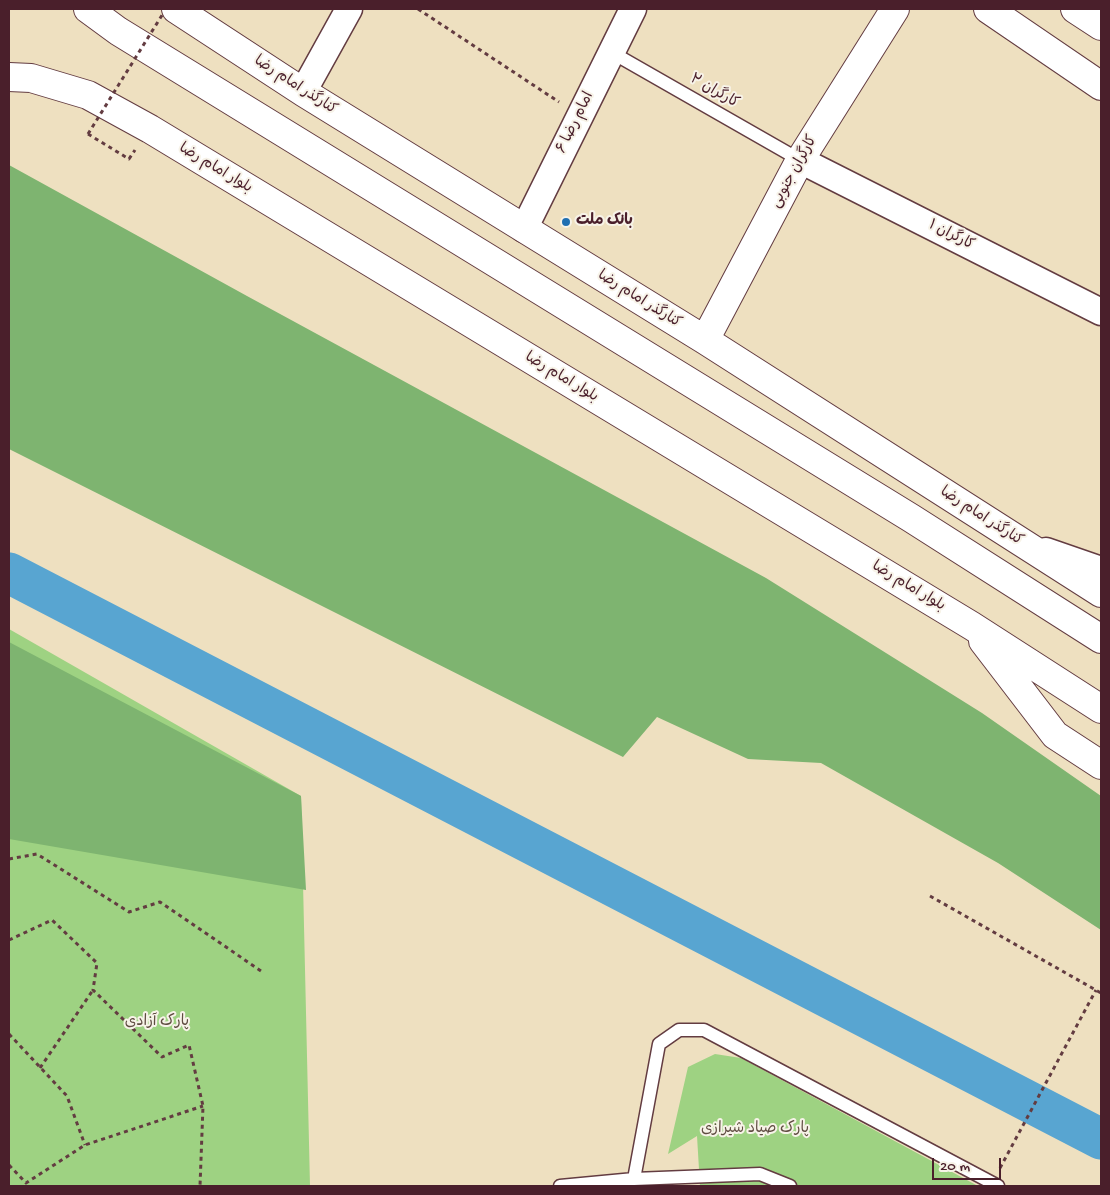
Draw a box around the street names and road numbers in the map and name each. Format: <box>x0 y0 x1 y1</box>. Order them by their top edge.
street label: کنارگذر امام رضا <box>250 52 340 120</box>
street label: کارگران ۲ <box>686 71 742 113</box>
street label: امام رضا ۶ <box>553 89 599 157</box>
street label: کارگران جنوبی <box>768 133 822 211</box>
street label: بلوار امام رضا <box>175 140 255 198</box>
street label: کارگران ۱ <box>925 217 977 255</box>
street label: کنارگذر امام رضا <box>594 267 684 333</box>
street label: بلوار امام رضا <box>521 349 601 407</box>
street label: کنارگذر امام رضا <box>936 483 1026 551</box>
street label: بلوار امام رضا <box>868 558 948 616</box>

